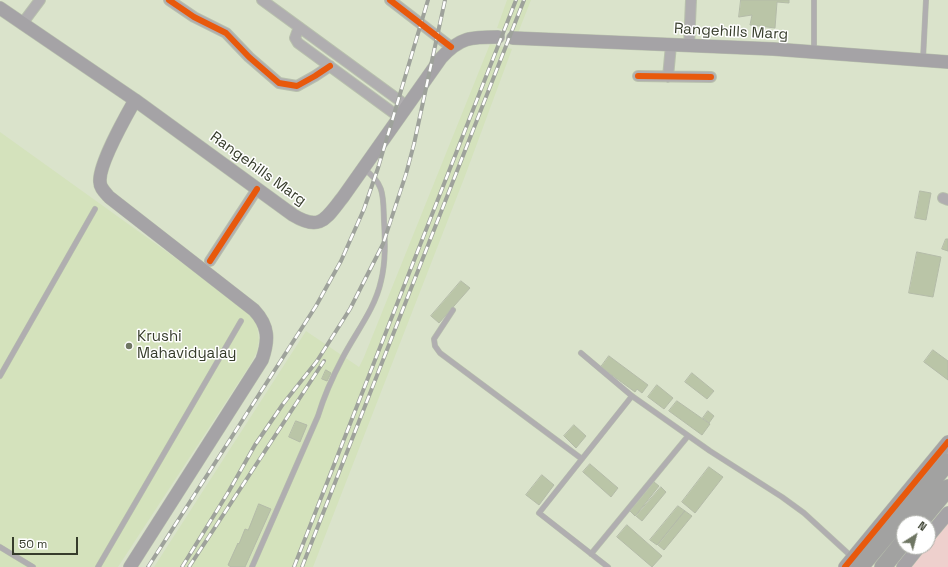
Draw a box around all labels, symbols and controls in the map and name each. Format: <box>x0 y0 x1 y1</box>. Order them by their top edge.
street label: Rangehills Marg <box>673 20 789 44</box>
street label: Rangehills Marg <box>206 128 310 210</box>
place label: Krushi Mahavidyalay <box>137 328 237 363</box>
marker: Krushi Mahavidyalay <box>124 341 134 351</box>
north arrow <box>896 515 936 555</box>
text: N <box>915 518 930 534</box>
scale bar <box>14 529 80 555</box>
text: 50 m <box>19 536 47 552</box>

